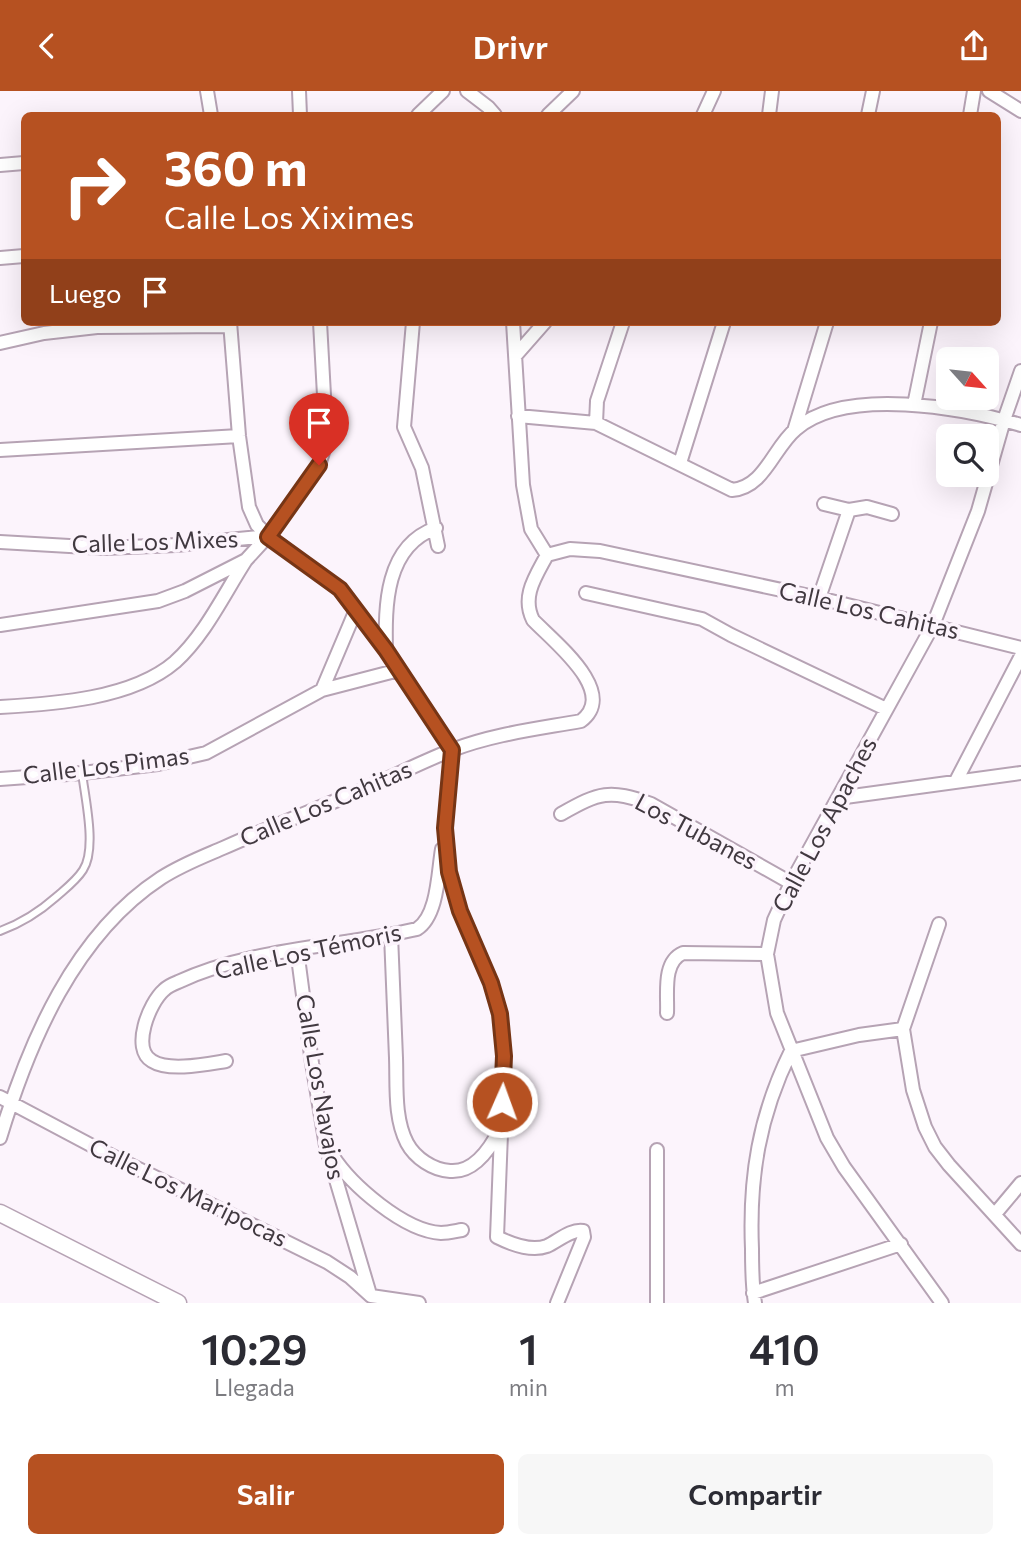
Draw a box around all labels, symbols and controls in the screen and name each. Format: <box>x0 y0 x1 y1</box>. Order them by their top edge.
text: Drivr <box>473 26 548 66</box>
icon: back <box>28 27 66 65</box>
icon: share <box>955 27 993 65</box>
text: 360 m <box>164 136 307 196</box>
icon: right <box>49 140 140 231</box>
text: Calle Los Xiximes <box>164 196 414 236</box>
icon: arrive <box>136 273 174 311</box>
text: Luego <box>49 277 122 308</box>
north arrow <box>936 347 999 409</box>
map controls <box>936 347 999 487</box>
pin <box>289 393 349 465</box>
icon: arrive <box>300 404 338 442</box>
button: search <box>936 424 999 487</box>
street label: Calle Los Mixes <box>71 523 239 558</box>
street label: Calle Los Cahitas <box>776 575 962 644</box>
street label: Calle Los Apaches <box>765 732 882 917</box>
street label: Calle Los Pimas <box>21 740 191 789</box>
street label: Calle Los Cahitas <box>235 753 416 852</box>
street label: Los Tubanes <box>631 786 763 875</box>
street label: Calle Los Témoris <box>212 917 404 984</box>
street label: Calle Los Navajos <box>291 992 352 1182</box>
position arrow <box>465 1065 539 1139</box>
street label: Calle Los Maripocas <box>85 1131 292 1252</box>
text: 10:29 <box>201 1322 308 1374</box>
text: 1 <box>519 1322 538 1374</box>
text: 410 <box>749 1322 820 1374</box>
text: Llegada <box>214 1373 295 1401</box>
text: min <box>509 1373 548 1401</box>
text: m <box>774 1373 794 1401</box>
button: Salir <box>28 1454 504 1534</box>
button: Compartir <box>518 1454 993 1534</box>

